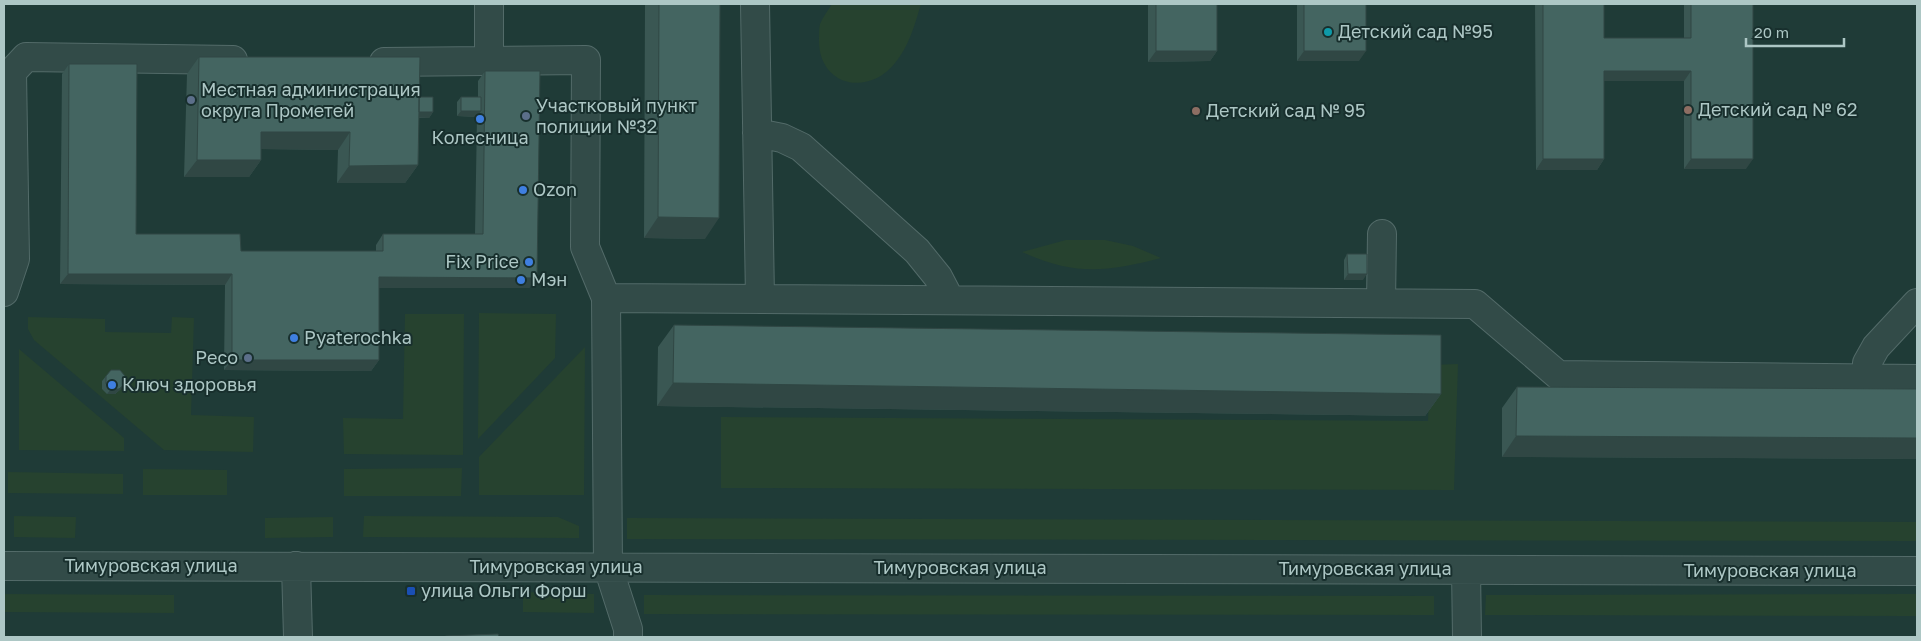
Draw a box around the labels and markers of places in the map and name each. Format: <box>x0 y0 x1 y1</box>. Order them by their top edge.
place label: Детский сад №95 <box>1338 20 1493 42</box>
marker: Детский сад №95 <box>1322 26 1334 38</box>
place label: Местная администрация округа Прометей <box>201 78 421 121</box>
marker: Местная администрация округа Прометей <box>185 94 197 106</box>
place label: Участковый пункт полиции №32 <box>536 94 697 137</box>
place label: Детский сад № 62 <box>1698 98 1857 120</box>
place label: Детский сад № 95 <box>1206 99 1365 121</box>
marker: Детский сад № 62 <box>1682 104 1694 116</box>
marker: Детский сад № 95 <box>1190 105 1202 117</box>
marker: Участковый пункт полиции №32 <box>520 110 532 122</box>
marker: Колесница <box>474 113 486 125</box>
place label: Колесница <box>431 126 529 148</box>
place label: Ozon <box>533 178 577 200</box>
marker: Ozon <box>517 184 529 196</box>
place label: Fix Price <box>445 250 519 272</box>
marker: Fix Price <box>523 256 535 268</box>
place label: Мэн <box>531 268 567 290</box>
marker: Мэн <box>515 274 527 286</box>
place label: Pyaterochka <box>304 326 412 348</box>
marker: Pyaterochka <box>288 332 300 344</box>
place label: Ресо <box>195 346 238 368</box>
marker: Ресо <box>242 352 254 364</box>
place label: Ключ здоровья <box>122 373 257 395</box>
marker: Ключ здоровья <box>106 379 118 391</box>
place label: улица Ольги Форш <box>421 579 587 601</box>
marker: улица Ольги Форш <box>405 585 417 597</box>

